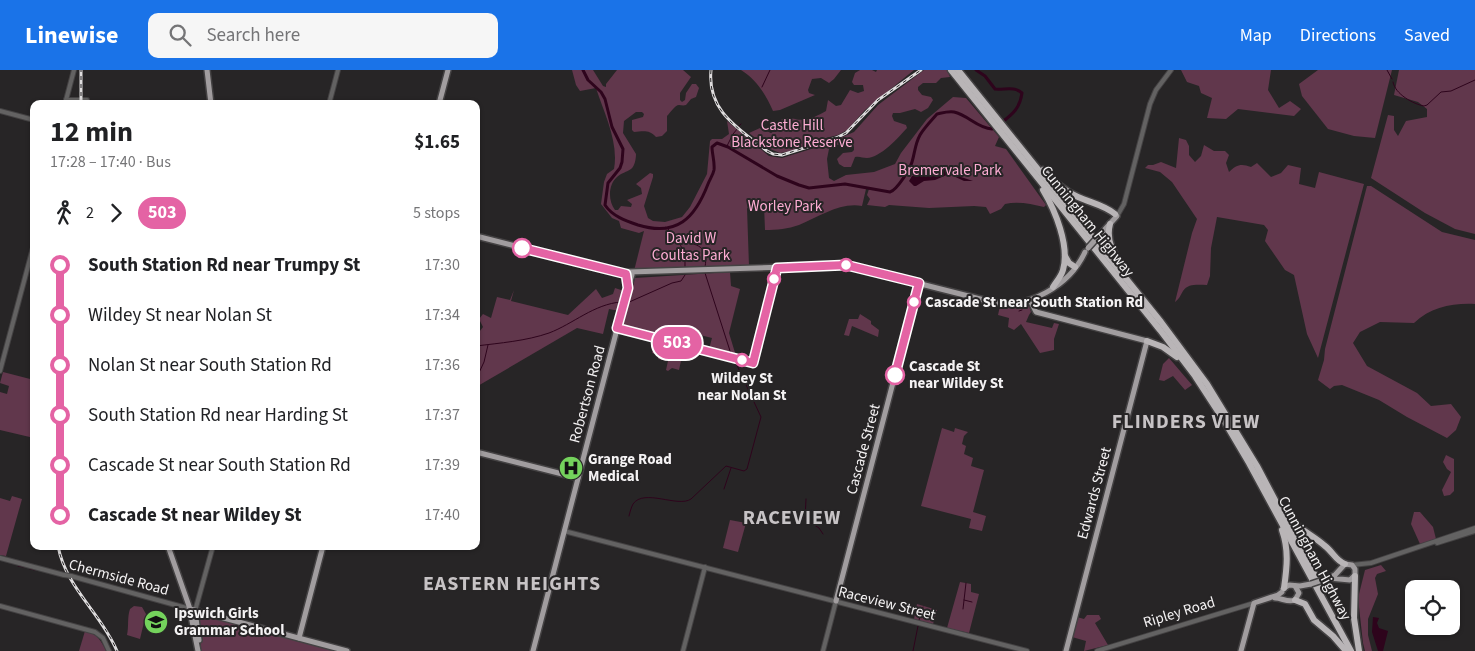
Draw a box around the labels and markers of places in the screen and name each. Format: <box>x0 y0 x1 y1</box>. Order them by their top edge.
unlabelled marker <box>512 238 532 258</box>
unlabelled marker <box>839 258 853 272</box>
unlabelled marker <box>767 272 781 286</box>
place label: Cascade St near South Station Rd <box>925 292 1143 313</box>
marker: Cascade St near South Station Rd <box>907 295 921 309</box>
marker: Wildey St near Nolan St <box>735 353 749 367</box>
place label: Cascade St near Wildey St <box>909 356 1004 394</box>
marker: Cascade St near Wildey St <box>885 365 905 385</box>
place label: Wildey St near Nolan St <box>698 368 787 406</box>
place label: Grange Road Medical <box>588 449 672 487</box>
hospital icon: Grange Road Medical <box>558 455 584 481</box>
place label: Ipswich Girls Grammar School <box>174 603 285 641</box>
school or university icon: Ipswich Girls Grammar School <box>143 609 169 635</box>

